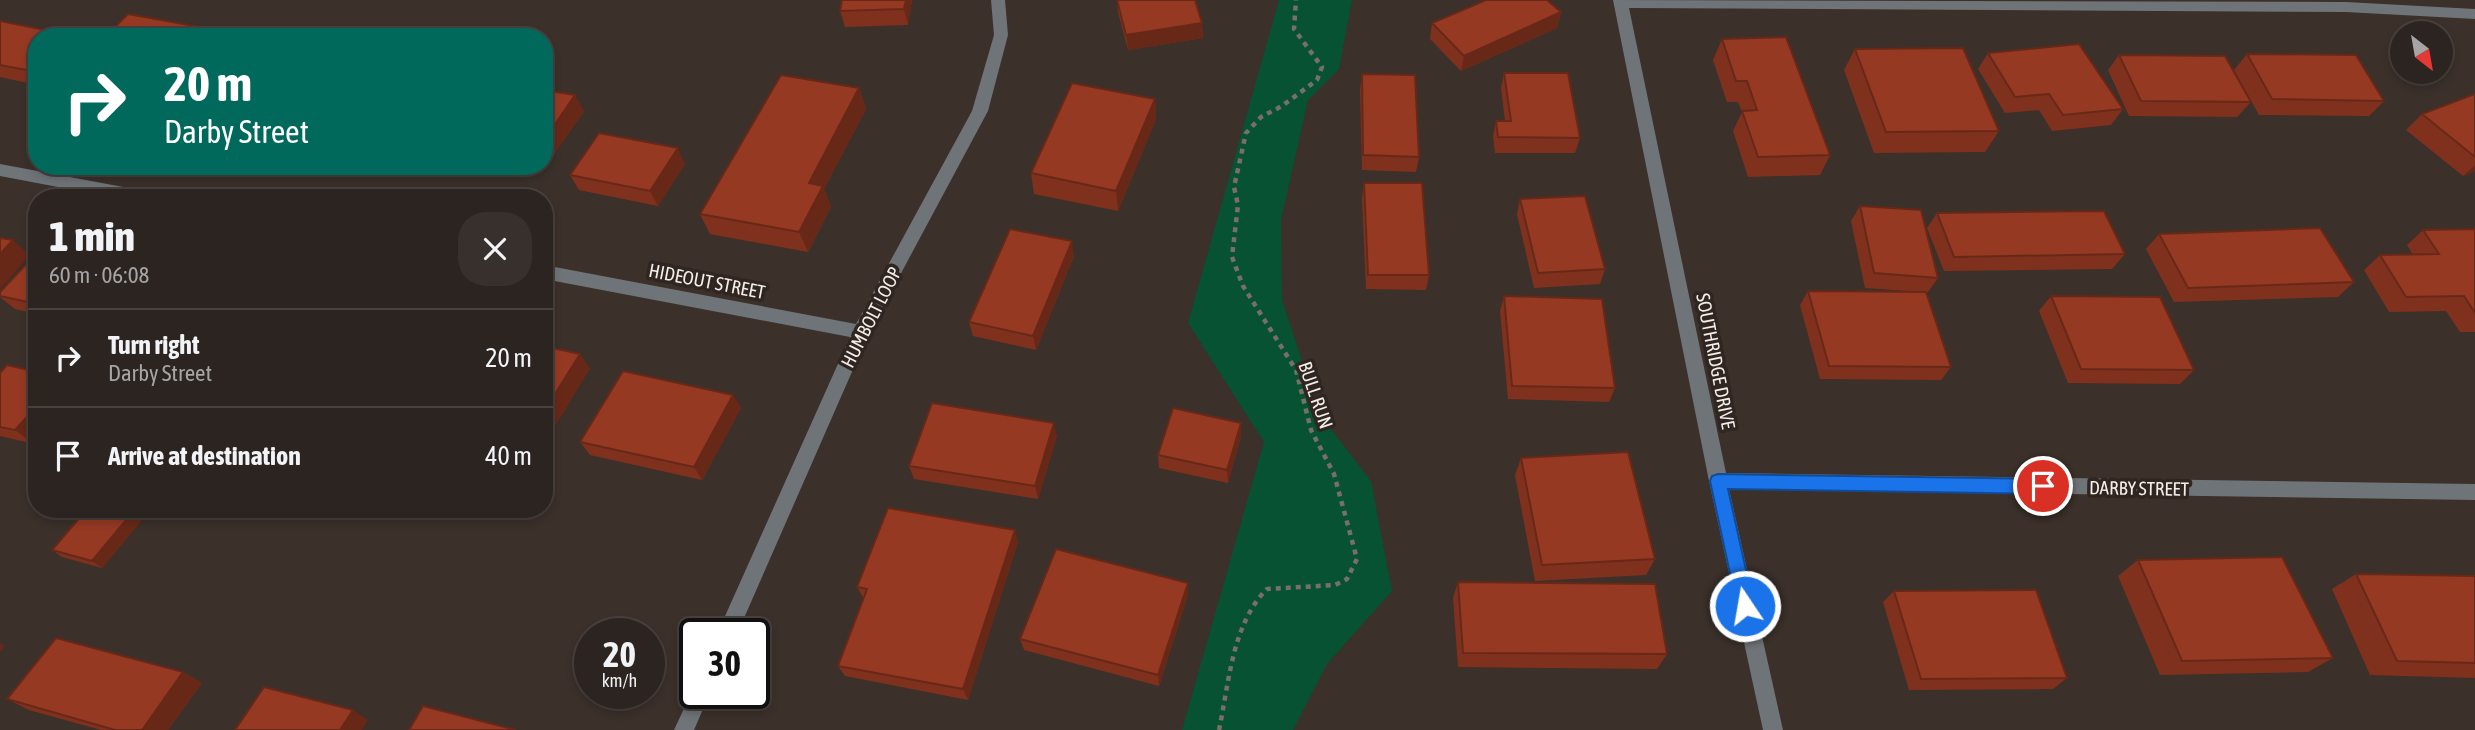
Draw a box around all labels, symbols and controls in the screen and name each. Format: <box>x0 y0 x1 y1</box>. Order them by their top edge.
north arrow <box>2390 21 2454 84</box>
map controls <box>2390 21 2453 84</box>
text: 20 m <box>164 55 252 111</box>
icon: right <box>49 56 140 147</box>
text: Darby Street <box>164 113 309 150</box>
text: 1 min <box>49 212 135 260</box>
button: close <box>458 212 532 286</box>
street label: HIDEOUT STREET <box>647 259 768 303</box>
text: 60 m · 06:08 <box>49 262 149 288</box>
street label: HUMBOLT LOOP <box>836 263 906 371</box>
street label: SOUTHRIDGE DRIVE <box>1692 291 1740 431</box>
text: Turn right <box>108 330 199 360</box>
icon: right <box>49 339 87 377</box>
text: 20 m <box>485 343 532 373</box>
street label: BULL RUN <box>1294 359 1338 431</box>
text: Darby Street <box>108 360 212 386</box>
icon: arrive <box>49 437 87 475</box>
text: Arrive at destination <box>108 441 301 471</box>
text: 40 m <box>485 441 532 471</box>
pin <box>2013 456 2073 516</box>
icon: arrive <box>2024 467 2062 505</box>
street label: DARBY STREET <box>2089 476 2190 500</box>
position arrow <box>1708 569 1782 643</box>
speed limit sign: 30 <box>679 618 770 709</box>
text: 20 <box>603 634 636 674</box>
text: km/h <box>602 670 637 691</box>

